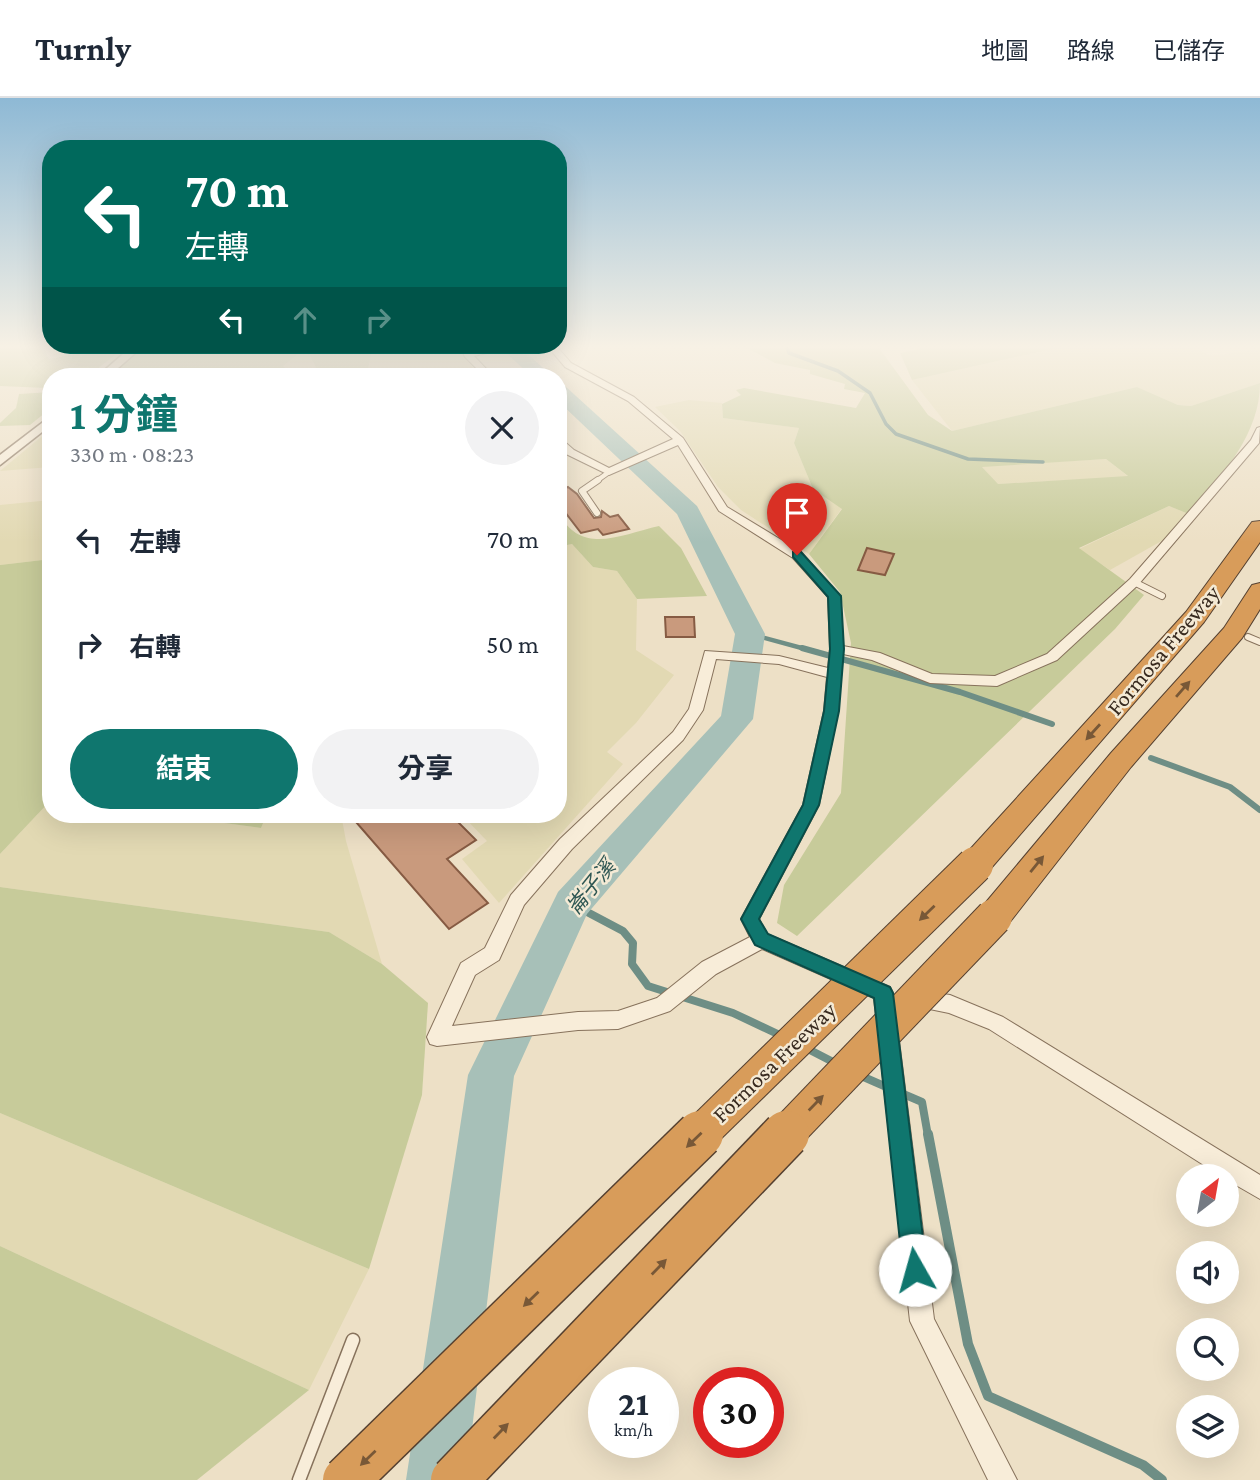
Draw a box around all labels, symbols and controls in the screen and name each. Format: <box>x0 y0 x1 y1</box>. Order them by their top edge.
text: Turnly <box>35 30 131 67</box>
text: 地圖 <box>981 37 1029 64</box>
text: 路線 <box>1067 37 1115 64</box>
text: 已儲存 <box>1153 37 1225 64</box>
text: 70 m <box>185 163 289 218</box>
icon: left <box>70 168 161 259</box>
text: 左轉 <box>185 229 249 265</box>
icon: left <box>213 301 251 339</box>
icon: ahead <box>286 301 324 339</box>
icon: right <box>359 301 397 339</box>
text: 1 分鐘 <box>70 391 178 438</box>
button: close <box>465 391 539 465</box>
text: 330 m · 08:23 <box>70 441 194 467</box>
pin <box>767 483 827 555</box>
icon: arrive <box>778 494 816 532</box>
icon: left <box>70 521 108 559</box>
text: 70 m <box>487 525 539 554</box>
text: 左轉 <box>129 528 181 557</box>
street label: Formosa Freeway <box>1101 580 1225 720</box>
icon: right <box>70 626 108 664</box>
text: 50 m <box>486 630 539 659</box>
text: 右轉 <box>129 633 181 662</box>
one-way arrow <box>1175 681 1190 698</box>
one-way arrow <box>1085 723 1101 741</box>
button: 結束 <box>70 729 298 809</box>
button: 分享 <box>312 729 539 809</box>
water label: 崙子溪 <box>562 853 622 919</box>
one-way arrow <box>1029 855 1044 873</box>
one-way arrow <box>918 904 935 921</box>
street label: Formosa Freeway <box>707 996 841 1127</box>
one-way arrow <box>808 1094 825 1111</box>
one-way arrow <box>685 1132 702 1149</box>
north arrow <box>1176 1164 1239 1227</box>
map controls <box>1176 1164 1239 1458</box>
position arrow <box>878 1233 952 1307</box>
button: sound <box>1176 1241 1239 1304</box>
one-way arrow <box>650 1258 667 1275</box>
one-way arrow <box>523 1291 540 1307</box>
button: search <box>1176 1318 1239 1381</box>
speed limit sign: 30 <box>693 1367 784 1458</box>
text: 21 <box>618 1384 649 1423</box>
button: layers <box>1176 1395 1239 1458</box>
text: km/h <box>614 1420 653 1440</box>
one-way arrow <box>493 1423 509 1440</box>
one-way arrow <box>360 1450 377 1466</box>

